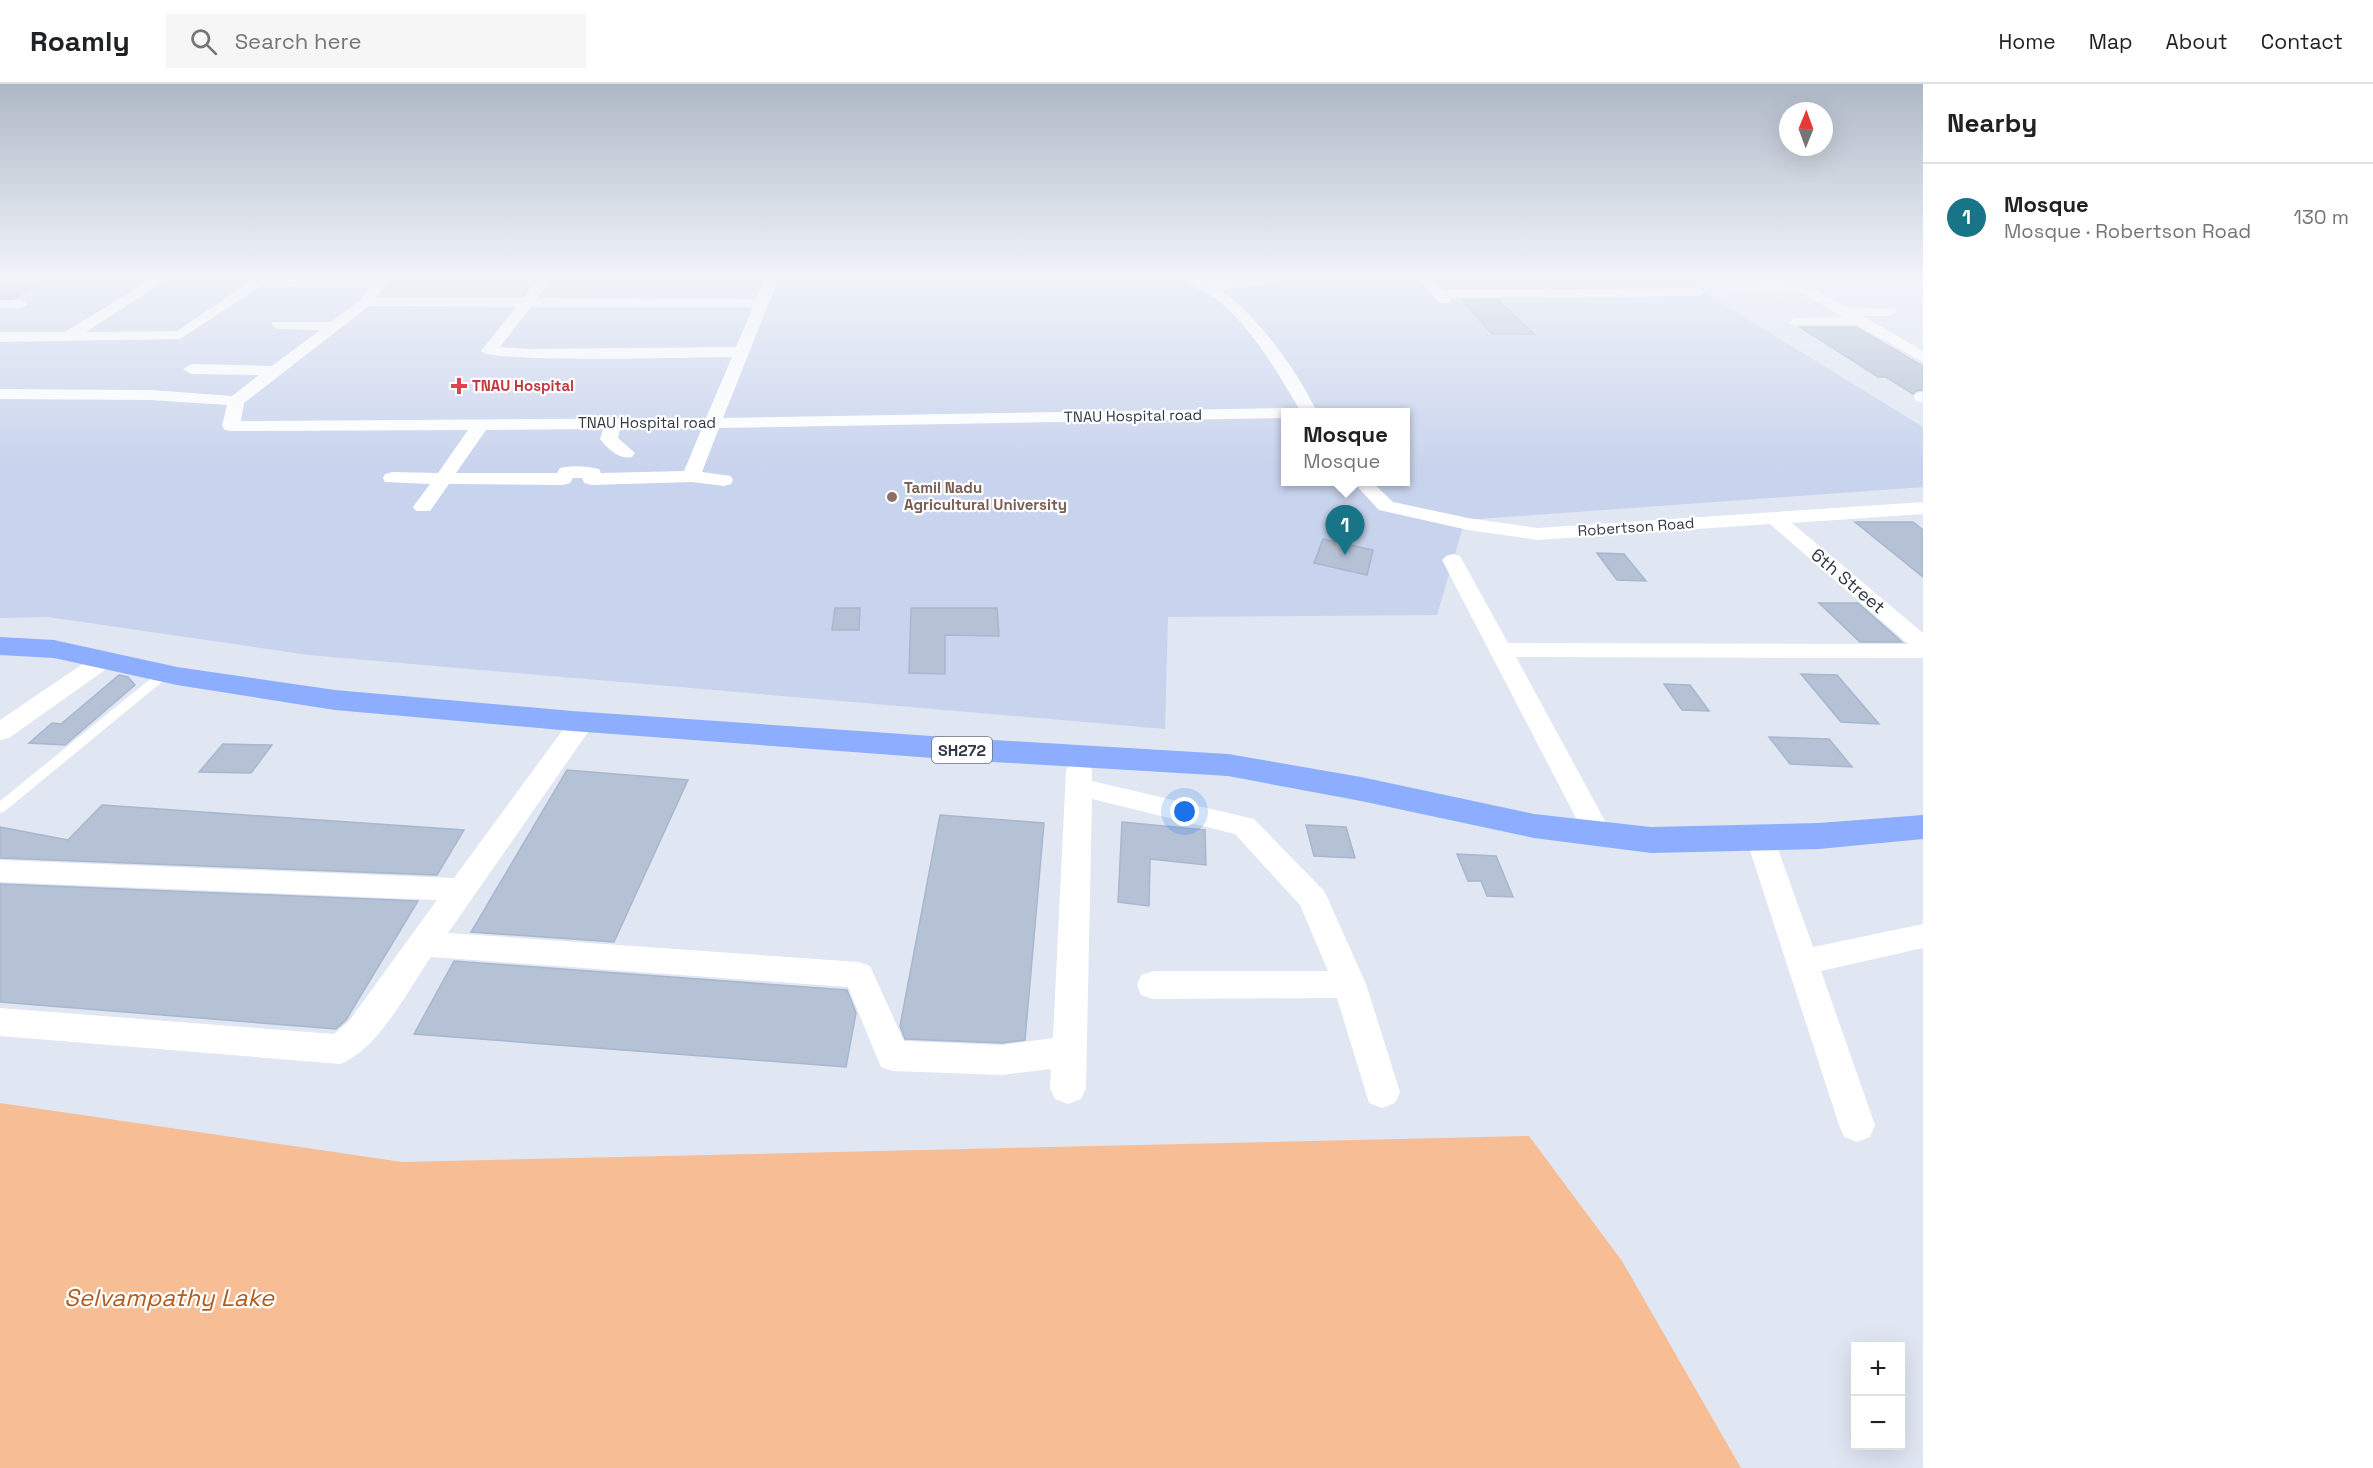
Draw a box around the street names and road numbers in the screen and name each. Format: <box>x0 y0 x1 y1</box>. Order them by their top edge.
street label: TNAU Hospital road <box>1064 405 1202 426</box>
street label: TNAU Hospital road <box>578 413 716 432</box>
street label: Robertson Road <box>1577 513 1695 540</box>
street label: 6th Street <box>1806 543 1890 618</box>
road number: SH272 <box>932 737 992 763</box>

